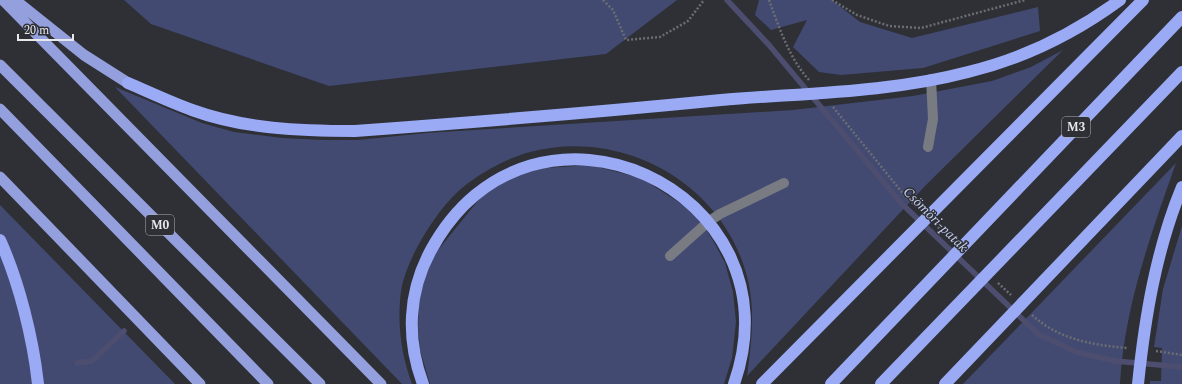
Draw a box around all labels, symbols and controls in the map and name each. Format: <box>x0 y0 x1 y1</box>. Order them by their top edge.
scale bar <box>18 16 73 42</box>
text: 20 m <box>24 21 49 40</box>
road number: M3 <box>1062 117 1090 137</box>
water label: Csömöri-patak <box>898 182 973 257</box>
road number: M0 <box>146 215 174 235</box>

